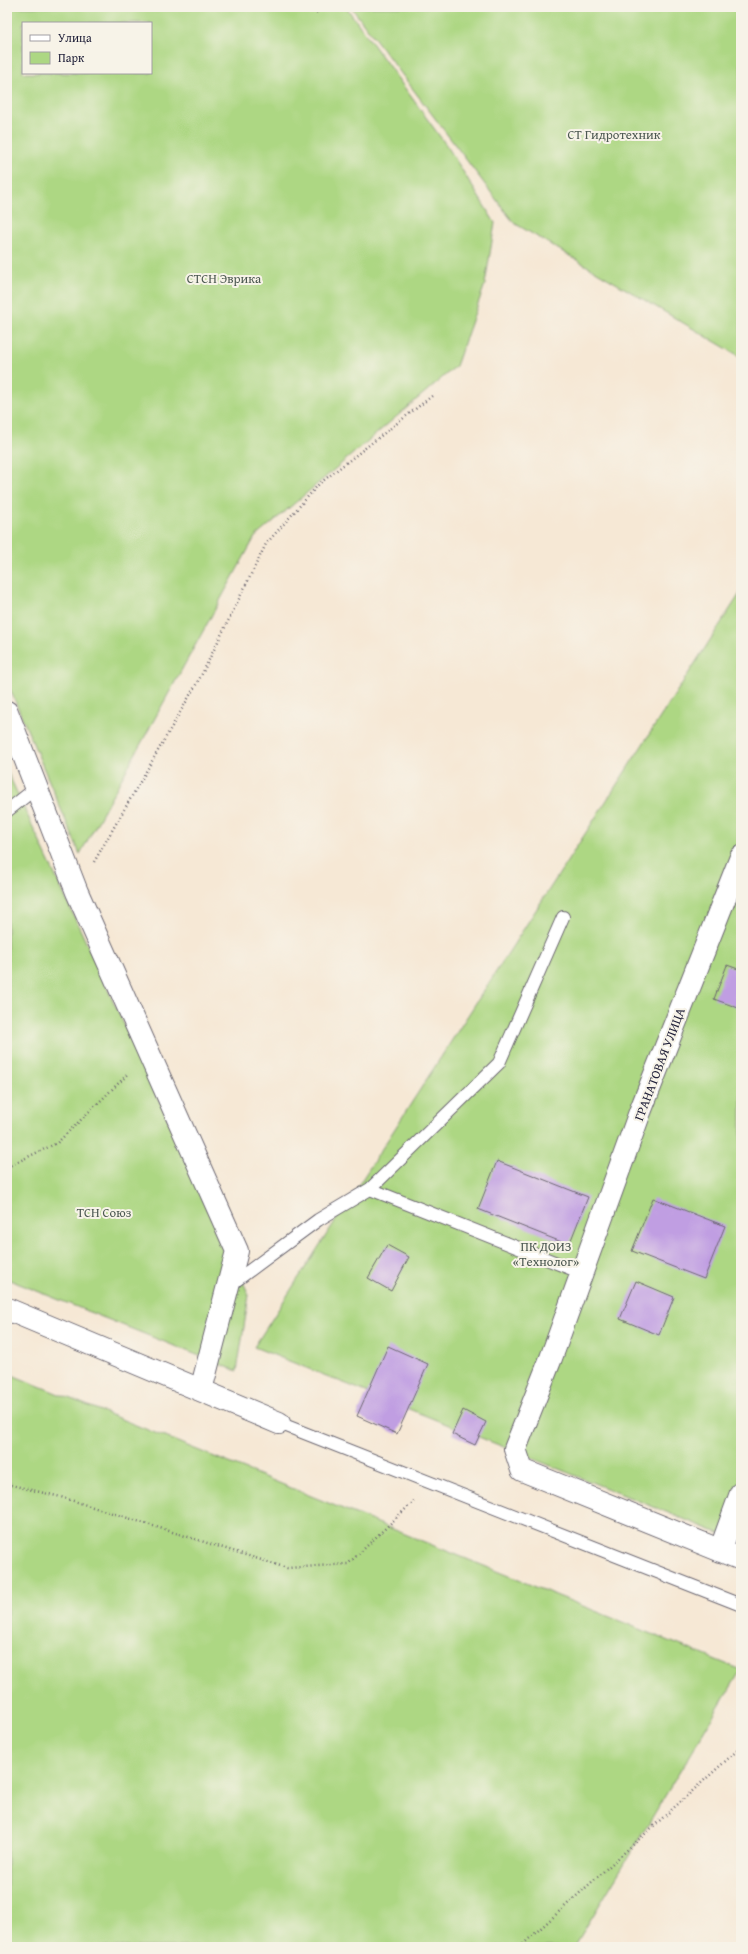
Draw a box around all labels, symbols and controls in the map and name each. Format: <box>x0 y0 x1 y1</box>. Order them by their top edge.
legend <box>22 22 152 74</box>
text: Улица <box>58 29 92 46</box>
text: Парк <box>58 49 85 66</box>
park label: СТ Гидротехник <box>567 125 661 144</box>
park label: СТСН Эврика <box>187 269 262 288</box>
street label: ГРАНАТОВАЯ УЛИЦА <box>629 1005 690 1124</box>
park label: ТСН Союз <box>77 1203 132 1222</box>
park label: ПК ДОИЗ «Технолог» <box>513 1237 579 1271</box>

